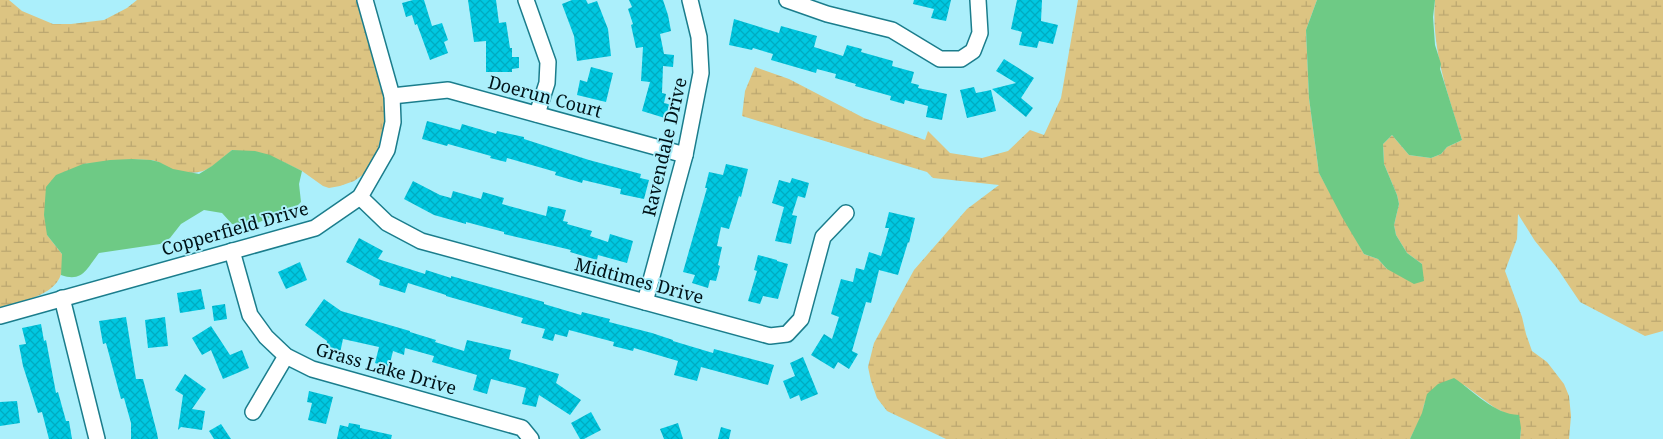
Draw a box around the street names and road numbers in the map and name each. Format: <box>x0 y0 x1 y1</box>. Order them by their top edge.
street label: Doerun Court <box>486 69 605 123</box>
street label: Ravendale Drive <box>636 75 692 219</box>
street label: Copperfield Drive <box>158 196 311 261</box>
street label: Midtimes Drive <box>572 251 706 309</box>
street label: Grass Lake Drive <box>313 336 459 400</box>

